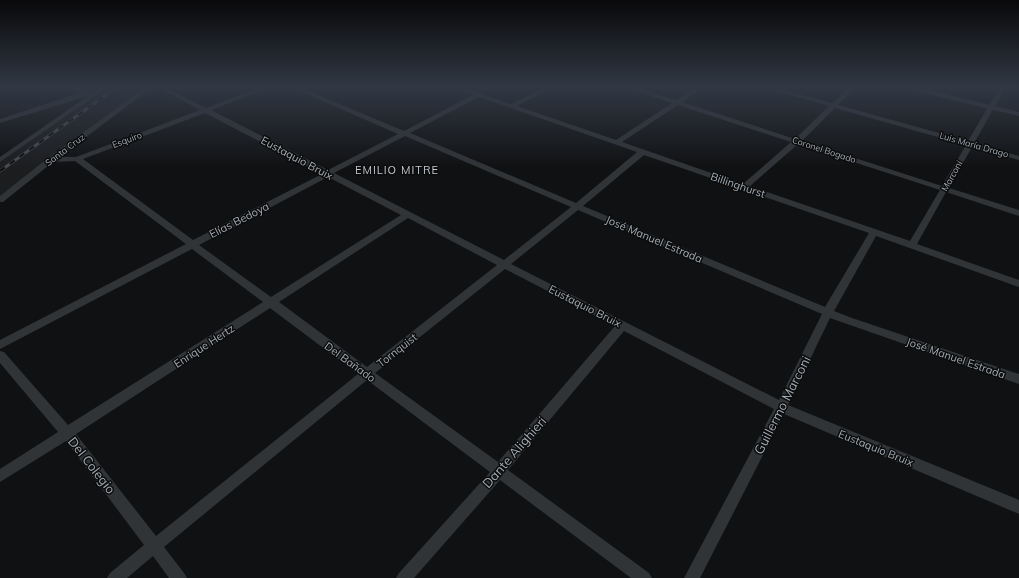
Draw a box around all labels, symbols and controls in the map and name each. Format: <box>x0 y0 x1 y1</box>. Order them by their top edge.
street label: Esquiro <box>110 129 143 150</box>
street label: Luis María Drago <box>938 129 1010 160</box>
street label: Santa Cruz <box>43 131 87 168</box>
street label: Eustaquio Bruix <box>259 133 336 183</box>
street label: Coronel Bogado <box>791 134 858 165</box>
street label: Marconi <box>939 159 964 193</box>
district label: EMILIO MITRE <box>355 163 439 177</box>
street label: Billinghurst <box>709 169 767 201</box>
street label: Elías Bedoya <box>207 199 271 241</box>
street label: José Manuel Estrada <box>603 212 705 266</box>
street label: Eustaquio Bruix <box>546 282 624 330</box>
street label: Enrique Hertz <box>171 321 237 371</box>
street label: Tornquist <box>374 330 420 370</box>
street label: José Manuel Estrada <box>905 334 1007 382</box>
street label: Del Bañado <box>322 339 378 385</box>
street label: Guillermo Marconi <box>750 353 814 457</box>
street label: Dante Alighieri <box>479 413 549 491</box>
street label: Eustaquio Bruix <box>836 427 916 469</box>
street label: Del Colegio <box>65 433 119 497</box>

